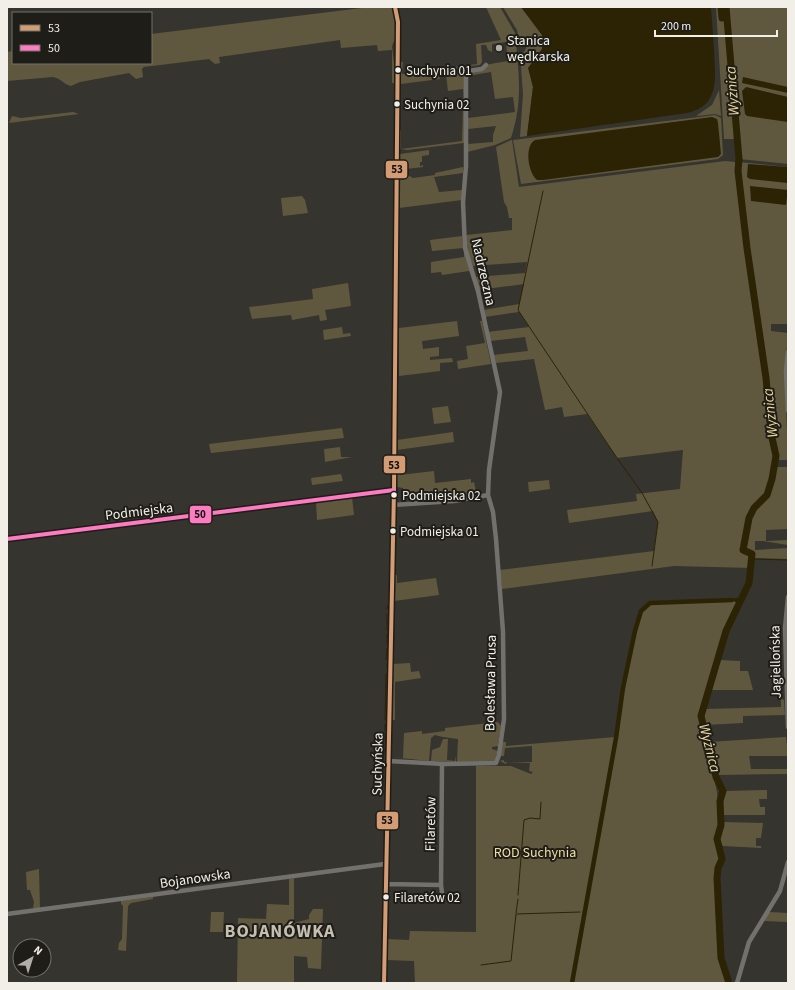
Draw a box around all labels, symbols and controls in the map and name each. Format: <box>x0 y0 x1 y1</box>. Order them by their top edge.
legend <box>12 12 152 64</box>
scale bar <box>655 12 777 38</box>
text: 200 m <box>661 18 691 35</box>
text: 53 <box>48 20 60 37</box>
place label: Stanica wędkarska <box>507 31 570 67</box>
text: 50 <box>48 40 60 57</box>
marker: Stanica wędkarska <box>494 43 504 53</box>
place label: Suchynia 01 <box>406 62 471 80</box>
marker: Suchynia 01 <box>393 65 403 75</box>
water label: Wyżnica <box>720 65 745 117</box>
place label: Suchynia 02 <box>404 96 469 114</box>
marker: Suchynia 02 <box>392 99 402 109</box>
line badge: 53 <box>385 160 408 179</box>
text: 53 <box>391 162 403 177</box>
street label: Nadrzeczna <box>466 237 500 308</box>
water label: Wyżnica <box>757 387 784 439</box>
line badge: 53 <box>383 455 406 474</box>
text: 53 <box>388 458 400 473</box>
place label: Podmiejska 02 <box>402 487 481 505</box>
marker: Podmiejska 02 <box>389 490 399 500</box>
street label: Podmiejska <box>104 498 174 526</box>
line badge: 50 <box>189 505 212 524</box>
text: 50 <box>194 507 206 522</box>
place label: Podmiejska 01 <box>400 523 479 541</box>
marker: Podmiejska 01 <box>388 526 398 536</box>
street label: Jagiellońska <box>765 625 787 699</box>
street label: Bolesława Prusa <box>480 635 502 731</box>
water label: Wyżnica <box>693 721 726 775</box>
street label: Suchyńska <box>367 732 389 796</box>
street label: Filaretów <box>421 797 441 852</box>
line badge: 53 <box>376 811 399 830</box>
text: 53 <box>381 813 393 828</box>
park label: ROD Suchynia <box>494 843 576 863</box>
street label: Bojanowska <box>158 864 232 894</box>
place label: Filaretów 02 <box>394 889 460 907</box>
marker: Filaretów 02 <box>381 892 391 902</box>
district label: BOJANÓWKA <box>225 919 335 944</box>
north arrow <box>12 938 52 978</box>
text: N <box>30 942 46 959</box>

